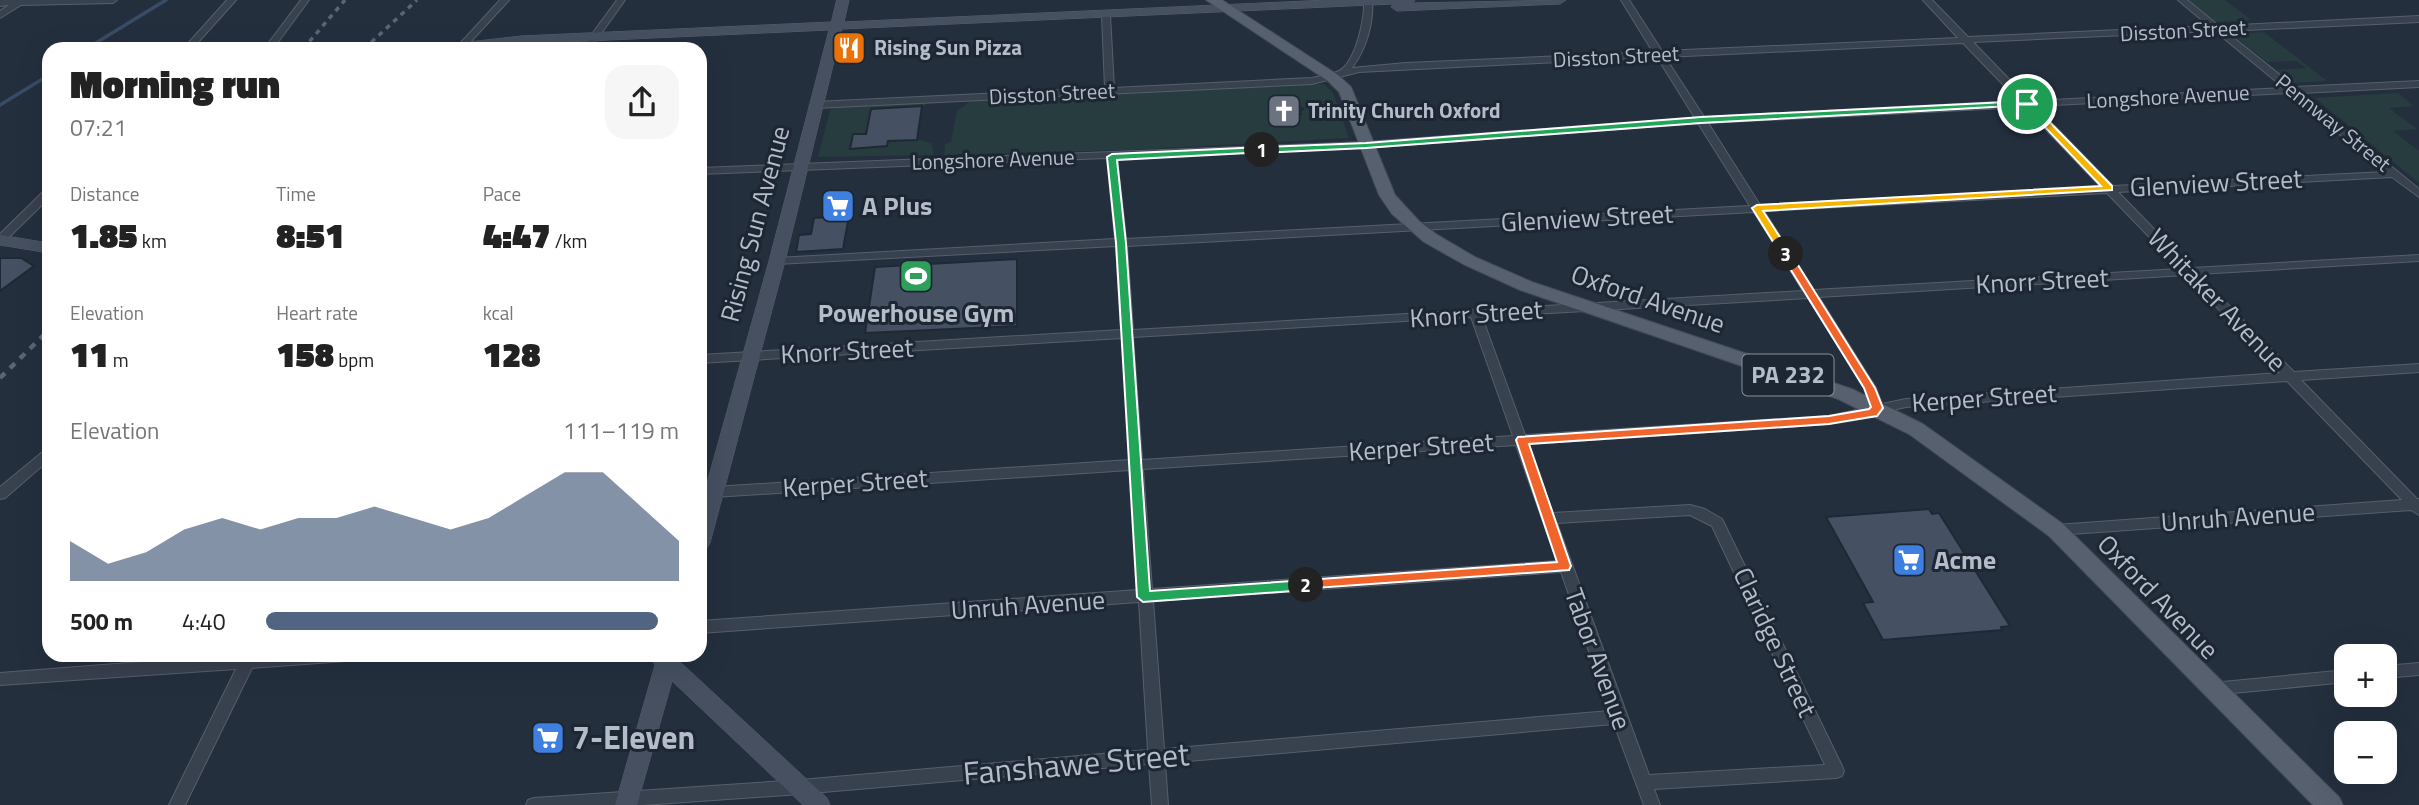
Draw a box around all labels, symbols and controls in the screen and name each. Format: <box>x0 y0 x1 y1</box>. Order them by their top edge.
street label: Disston Street <box>2119 11 2247 49</box>
restaurant icon: Rising Sun Pizza <box>830 29 868 67</box>
place label: Rising Sun Pizza <box>874 31 1022 63</box>
street label: Disston Street <box>1552 37 1680 75</box>
text: Morning run <box>70 55 280 113</box>
button: share <box>605 65 679 139</box>
street label: Pennway Street <box>2269 66 2399 179</box>
street label: Disston Street <box>988 74 1116 112</box>
pin <box>1997 74 2057 134</box>
street label: Longshore Avenue <box>2086 76 2250 116</box>
icon: arrive <box>2008 85 2046 123</box>
church icon: Trinity Church Oxford <box>1265 92 1303 130</box>
place label: Trinity Church Oxford <box>1308 94 1501 126</box>
text: 07:21 <box>70 110 127 145</box>
street label: Rising Sun Avenue <box>710 122 799 326</box>
pin: 1 <box>1244 132 1280 168</box>
text: 1 <box>1256 135 1267 164</box>
street label: Longshore Avenue <box>911 140 1075 178</box>
street label: Glenview Street <box>2129 159 2303 206</box>
text: Distance <box>70 179 139 208</box>
text: Time <box>276 179 316 208</box>
text: Pace <box>483 179 521 208</box>
place label: A Plus <box>862 186 932 225</box>
supermarket icon: A Plus <box>819 187 857 225</box>
street label: Glenview Street <box>1500 194 1674 241</box>
text: 1.85 <box>70 208 138 262</box>
text: 8:51 <box>276 208 344 262</box>
text: 4:47 <box>483 208 551 262</box>
street label: Whitaker Avenue <box>2139 219 2296 380</box>
text: km <box>138 226 167 255</box>
text: /km <box>551 226 588 255</box>
pin: 3 <box>1768 236 1803 272</box>
text: 3 <box>1780 239 1791 268</box>
street label: Oxford Avenue <box>1566 254 1730 343</box>
sports icon: Powerhouse Gym <box>897 257 935 295</box>
street label: Knorr Street <box>1974 258 2109 303</box>
street label: Knorr Street <box>1408 289 1544 338</box>
place label: Powerhouse Gym <box>818 293 1014 332</box>
text: Elevation <box>70 298 144 327</box>
text: Heart rate <box>276 298 358 327</box>
text: kcal <box>483 298 514 327</box>
text: 11 <box>70 327 109 381</box>
text: 158 <box>276 327 334 381</box>
text: 128 <box>483 327 540 381</box>
street label: Knorr Street <box>779 328 914 373</box>
text: m <box>109 345 129 374</box>
text: bpm <box>334 345 374 374</box>
road number: PA 232 <box>1742 354 1834 396</box>
street label: Kerper Street <box>1910 373 2058 422</box>
text: Elevation <box>70 413 159 448</box>
text: 111–119 m <box>563 413 679 448</box>
street label: Kerper Street <box>1347 422 1495 471</box>
street label: Kerper Street <box>781 458 929 507</box>
street label: Unruh Avenue <box>2160 492 2316 541</box>
street label: Oxford Avenue <box>2089 525 2228 668</box>
place label: Acme <box>1934 540 1996 579</box>
supermarket icon: Acme <box>1890 541 1928 579</box>
street label: Claridge Street <box>1724 561 1827 723</box>
pin: 2 <box>1288 568 1324 602</box>
text: 2 <box>1300 570 1311 599</box>
street label: Unruh Avenue <box>950 580 1106 629</box>
street label: Tabor Avenue <box>1555 583 1642 735</box>
text: 500 m <box>70 604 133 639</box>
text: 4:40 <box>182 604 226 639</box>
map controls <box>2334 644 2397 784</box>
button: + <box>2334 644 2397 707</box>
place label: 7-Eleven <box>572 713 695 761</box>
supermarket icon: 7-Eleven <box>529 719 567 757</box>
button: − <box>2334 721 2397 784</box>
street label: Fanshawe Street <box>961 729 1191 797</box>

